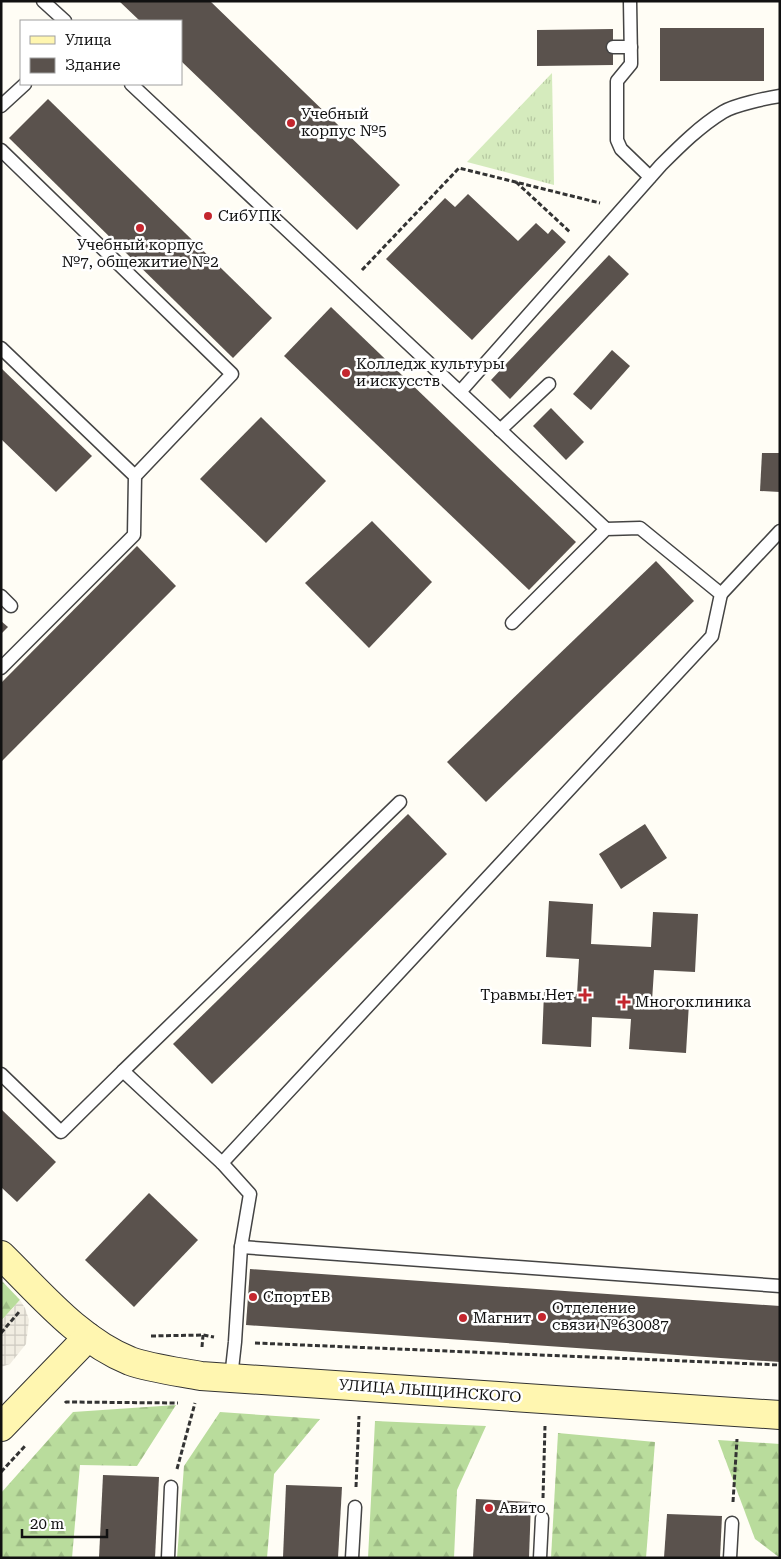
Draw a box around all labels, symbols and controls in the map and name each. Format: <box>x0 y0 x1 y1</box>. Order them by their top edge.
legend <box>20 20 182 85</box>
text: Улица <box>65 31 111 49</box>
text: Здание <box>65 56 121 74</box>
place label: Учебный корпус №5 <box>301 105 387 140</box>
marker: Учебный корпус №5 <box>285 117 297 129</box>
place label: СибУПК <box>218 207 282 225</box>
marker: СибУПК <box>202 210 214 222</box>
marker: Учебный корпус №7, общежитие №2 <box>134 222 146 234</box>
place label: Учебный корпус №7, общежитие №2 <box>61 236 219 271</box>
place label: Колледж культуры и искусств <box>356 355 505 390</box>
marker: Колледж культуры и искусств <box>340 367 352 379</box>
place label: Травмы.Нет <box>480 986 574 1004</box>
marker: Травмы.Нет <box>578 988 592 1002</box>
place label: Многоклиника <box>635 993 751 1011</box>
marker: Многоклиника <box>617 995 631 1009</box>
place label: СпортЕВ <box>263 1288 330 1306</box>
marker: СпортЕВ <box>247 1291 259 1303</box>
place label: Отделение связи №630087 <box>552 1299 669 1334</box>
place label: Магнит <box>473 1309 531 1327</box>
marker: Отделение связи №630087 <box>536 1311 548 1323</box>
marker: Магнит <box>457 1312 469 1324</box>
street label: УЛИЦА ЛЫЩИНСКОГО <box>338 1376 522 1406</box>
place label: Авито <box>499 1499 546 1517</box>
marker: Авито <box>483 1502 495 1514</box>
scale bar <box>22 1506 108 1538</box>
text: 20 m <box>30 1515 65 1533</box>

